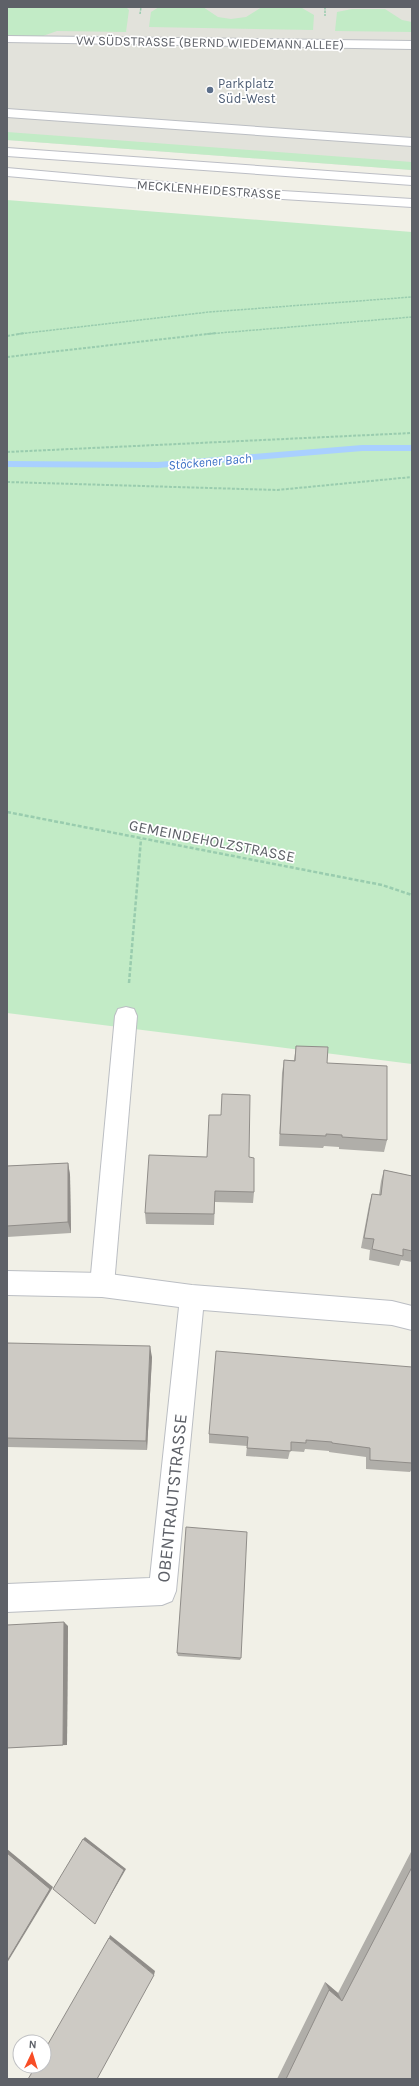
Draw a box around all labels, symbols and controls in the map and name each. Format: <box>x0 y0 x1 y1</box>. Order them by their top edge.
street label: VW SÜDSTRASSE (BERND WIEDEMANN ALLEE) <box>76 32 344 52</box>
place label: Parkplatz Süd-West <box>218 76 276 106</box>
marker: Parkplatz Süd-West <box>205 85 215 95</box>
street label: MECKLENHEIDESTRASSE <box>136 177 282 202</box>
water label: Stöckener Bach <box>168 450 252 473</box>
street label: GEMEINDEHOLZSTRASSE <box>128 816 296 866</box>
street label: OBENTRAUTSTRASSE <box>152 1413 192 1583</box>
north arrow <box>12 2034 52 2074</box>
text: N <box>28 2038 37 2051</box>

